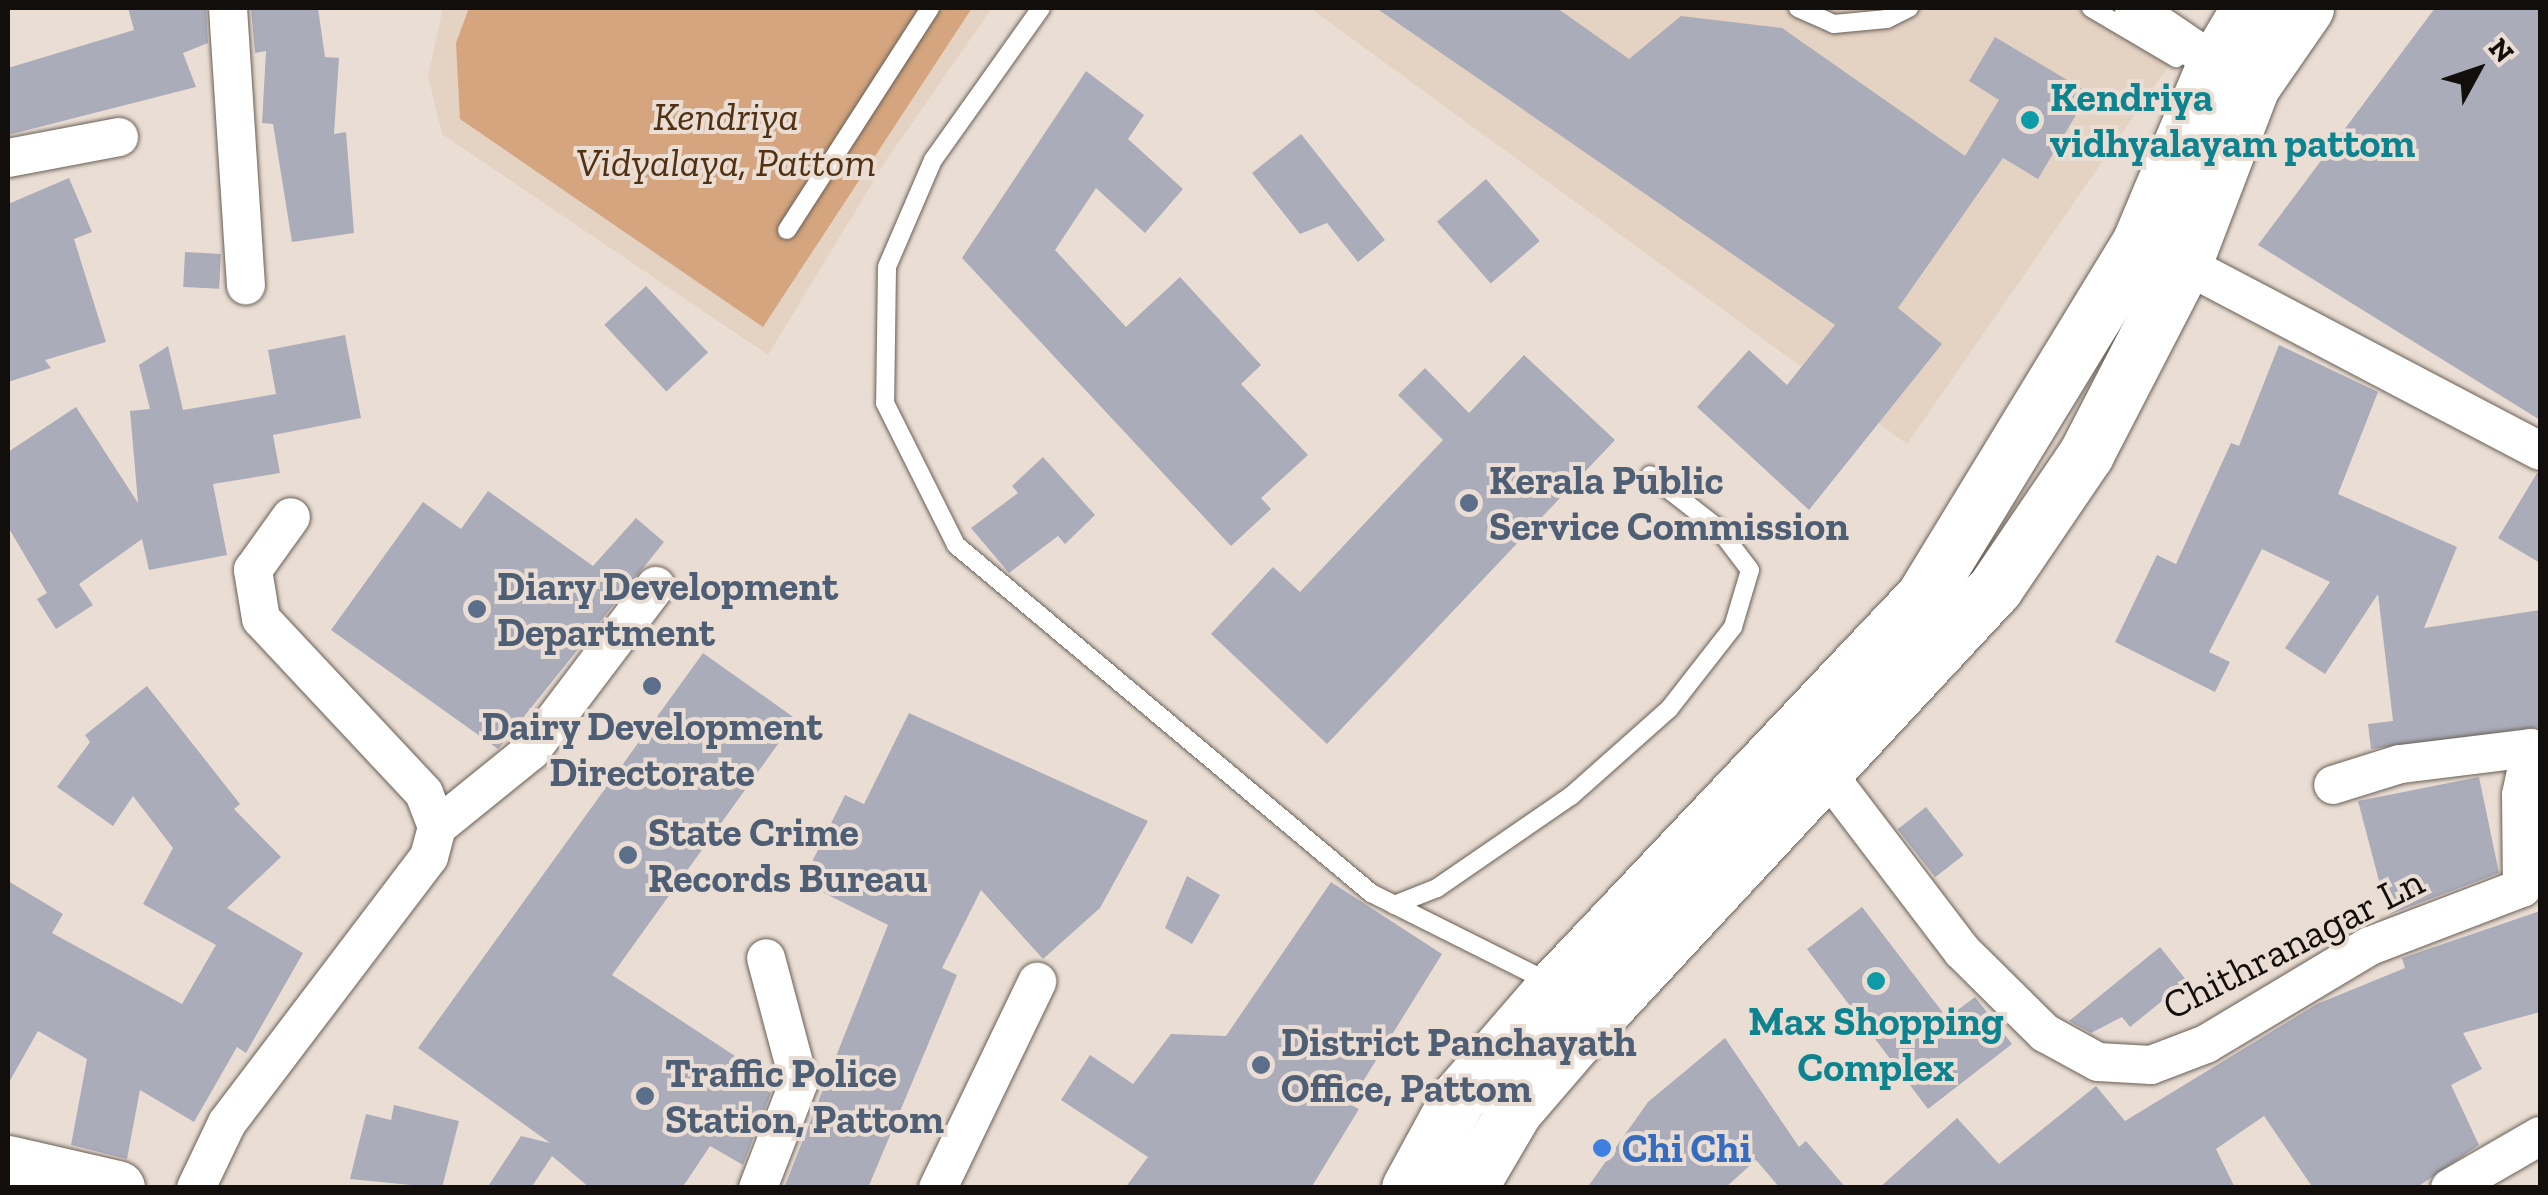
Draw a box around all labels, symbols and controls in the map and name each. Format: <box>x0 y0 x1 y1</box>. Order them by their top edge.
north arrow <box>2428 20 2528 120</box>
text: N <box>2482 32 2521 69</box>
place label: Kendriya vidhyalayam pattom <box>2050 73 2415 167</box>
park label: Kendriya Vidyalaya, Pattom <box>576 92 876 186</box>
marker: Kendriya vidhyalayam pattom <box>2019 109 2041 131</box>
place label: Kerala Public Service Commission <box>1489 456 1849 550</box>
marker: Kerala Public Service Commission <box>1458 492 1480 514</box>
place label: Diary Development Department <box>497 562 839 656</box>
marker: Diary Development Department <box>466 598 488 620</box>
marker: Dairy Development Directorate <box>641 675 663 697</box>
place label: Dairy Development Directorate <box>481 702 823 796</box>
place label: State Crime Records Bureau <box>648 808 927 902</box>
marker: State Crime Records Bureau <box>617 844 639 866</box>
street label: Chithranagar Ln <box>2154 856 2432 1030</box>
marker: Max Shopping Complex <box>1865 970 1887 992</box>
place label: Max Shopping Complex <box>1748 997 2004 1091</box>
place label: District Panchayath Office, Pattom <box>1281 1018 1637 1112</box>
place label: Traffic Police Station, Pattom <box>665 1049 944 1143</box>
marker: District Panchayath Office, Pattom <box>1250 1054 1272 1076</box>
marker: Traffic Police Station, Pattom <box>634 1085 656 1107</box>
place label: Chi Chi <box>1622 1124 1751 1172</box>
marker: Chi Chi <box>1591 1137 1613 1159</box>

